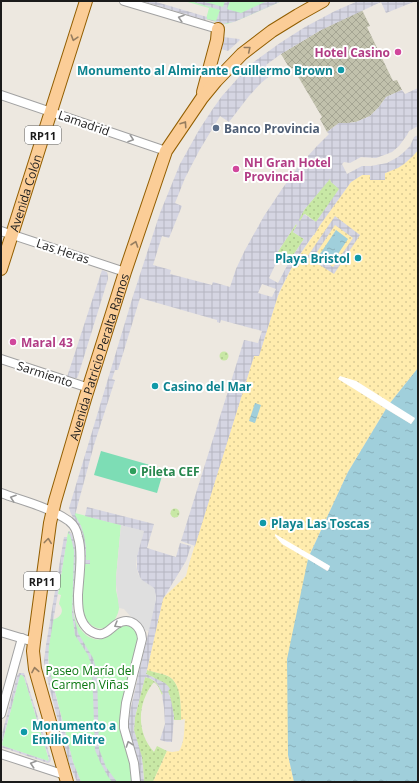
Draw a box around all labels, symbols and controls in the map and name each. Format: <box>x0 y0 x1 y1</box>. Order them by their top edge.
one-way arrow <box>178 14 185 23</box>
one-way arrow <box>70 35 79 42</box>
place label: Hotel Casino <box>314 44 390 61</box>
one-way arrow <box>243 47 251 54</box>
marker: Hotel Casino <box>393 47 403 57</box>
place label: Monumento al Almirante Guillermo Brown <box>77 62 333 79</box>
marker: Monumento al Almirante Guillermo Brown <box>336 65 346 75</box>
street label: Lamadrid <box>56 106 112 140</box>
place label: Banco Provincia <box>224 120 320 137</box>
one-way arrow <box>179 121 187 128</box>
marker: Banco Provincia <box>211 123 221 133</box>
road number: RP11 <box>25 126 61 144</box>
one-way arrow <box>127 134 134 143</box>
street label: Avenida Colón <box>5 152 45 234</box>
place label: NH Gran Hotel Provincial <box>244 154 331 185</box>
marker: NH Gran Hotel Provincial <box>231 164 241 174</box>
street label: Las Heras <box>34 234 92 268</box>
one-way arrow <box>130 241 138 248</box>
place label: Playa Bristol <box>275 250 350 267</box>
marker: Playa Bristol <box>353 253 363 263</box>
street label: Avenida Patricio Peralta Ramos <box>65 271 133 442</box>
place label: Maral 43 <box>21 334 73 351</box>
marker: Maral 43 <box>8 337 18 347</box>
street label: Sarmiento <box>15 357 75 391</box>
place label: Casino del Mar <box>163 378 252 395</box>
marker: Casino del Mar <box>150 381 160 391</box>
place label: Pileta CEF <box>141 463 199 480</box>
marker: Pileta CEF <box>128 466 138 476</box>
one-way arrow <box>10 494 17 503</box>
place label: Playa Las Toscas <box>271 515 370 532</box>
marker: Playa Las Toscas <box>258 518 268 528</box>
one-way arrow <box>43 538 52 544</box>
road number: RP11 <box>24 572 60 590</box>
one-way arrow <box>114 621 121 628</box>
park label: Paseo María del Carmen Viñas <box>46 662 134 693</box>
one-way arrow <box>31 667 40 673</box>
place label: Monumento a Emilio Mitre <box>32 717 116 748</box>
marker: Monumento a Emilio Mitre <box>19 727 29 737</box>
one-way arrow <box>125 740 134 747</box>
one-way arrow <box>29 761 36 769</box>

